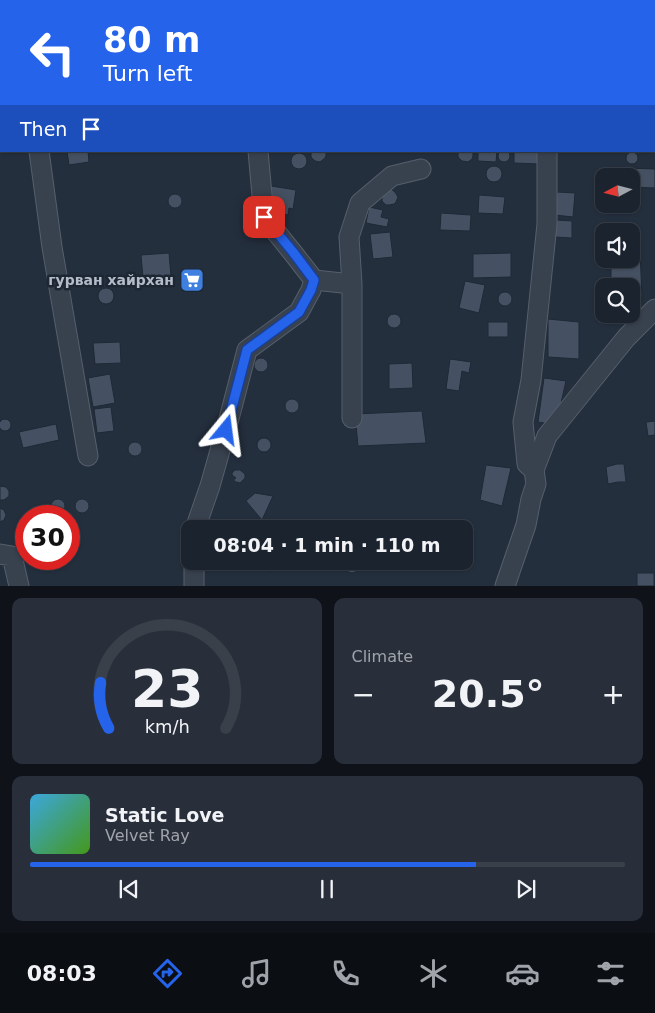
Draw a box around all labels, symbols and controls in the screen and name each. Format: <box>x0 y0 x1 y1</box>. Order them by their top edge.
icon: left <box>20 20 85 85</box>
text: 80 m <box>103 20 200 60</box>
text: Turn left <box>103 61 192 86</box>
icon: arrive <box>77 115 105 143</box>
text: Then <box>20 118 67 140</box>
north arrow <box>595 168 640 212</box>
map controls <box>595 168 640 323</box>
pin <box>243 196 285 238</box>
icon: arrive <box>250 203 278 231</box>
button: sound <box>595 223 640 268</box>
supermarket icon: гурван хайрхан <box>179 267 205 293</box>
place label: гурван хайрхан <box>48 272 174 288</box>
button: search <box>595 278 640 323</box>
position arrow <box>199 403 251 455</box>
speed limit sign: 30 <box>15 505 80 570</box>
text: 08:04 · 1 min · 110 m <box>213 534 441 556</box>
text: Climate <box>352 647 413 666</box>
text: 23 <box>131 659 203 719</box>
text: 20.5° <box>432 672 545 716</box>
text: − <box>352 678 375 711</box>
text: + <box>602 678 625 711</box>
text: km/h <box>144 716 189 737</box>
text: Static Love <box>105 804 225 826</box>
text: Velvet Ray <box>105 826 190 845</box>
icon: previous <box>115 875 143 903</box>
icon: pause <box>313 875 341 903</box>
icon: next <box>512 875 540 903</box>
icon: directions <box>150 956 185 991</box>
icon: music <box>239 956 274 991</box>
icon: phone <box>328 956 363 991</box>
icon: climate <box>416 956 451 991</box>
icon: car <box>505 956 540 991</box>
icon: filters <box>593 956 628 991</box>
text: 08:03 <box>27 961 97 986</box>

